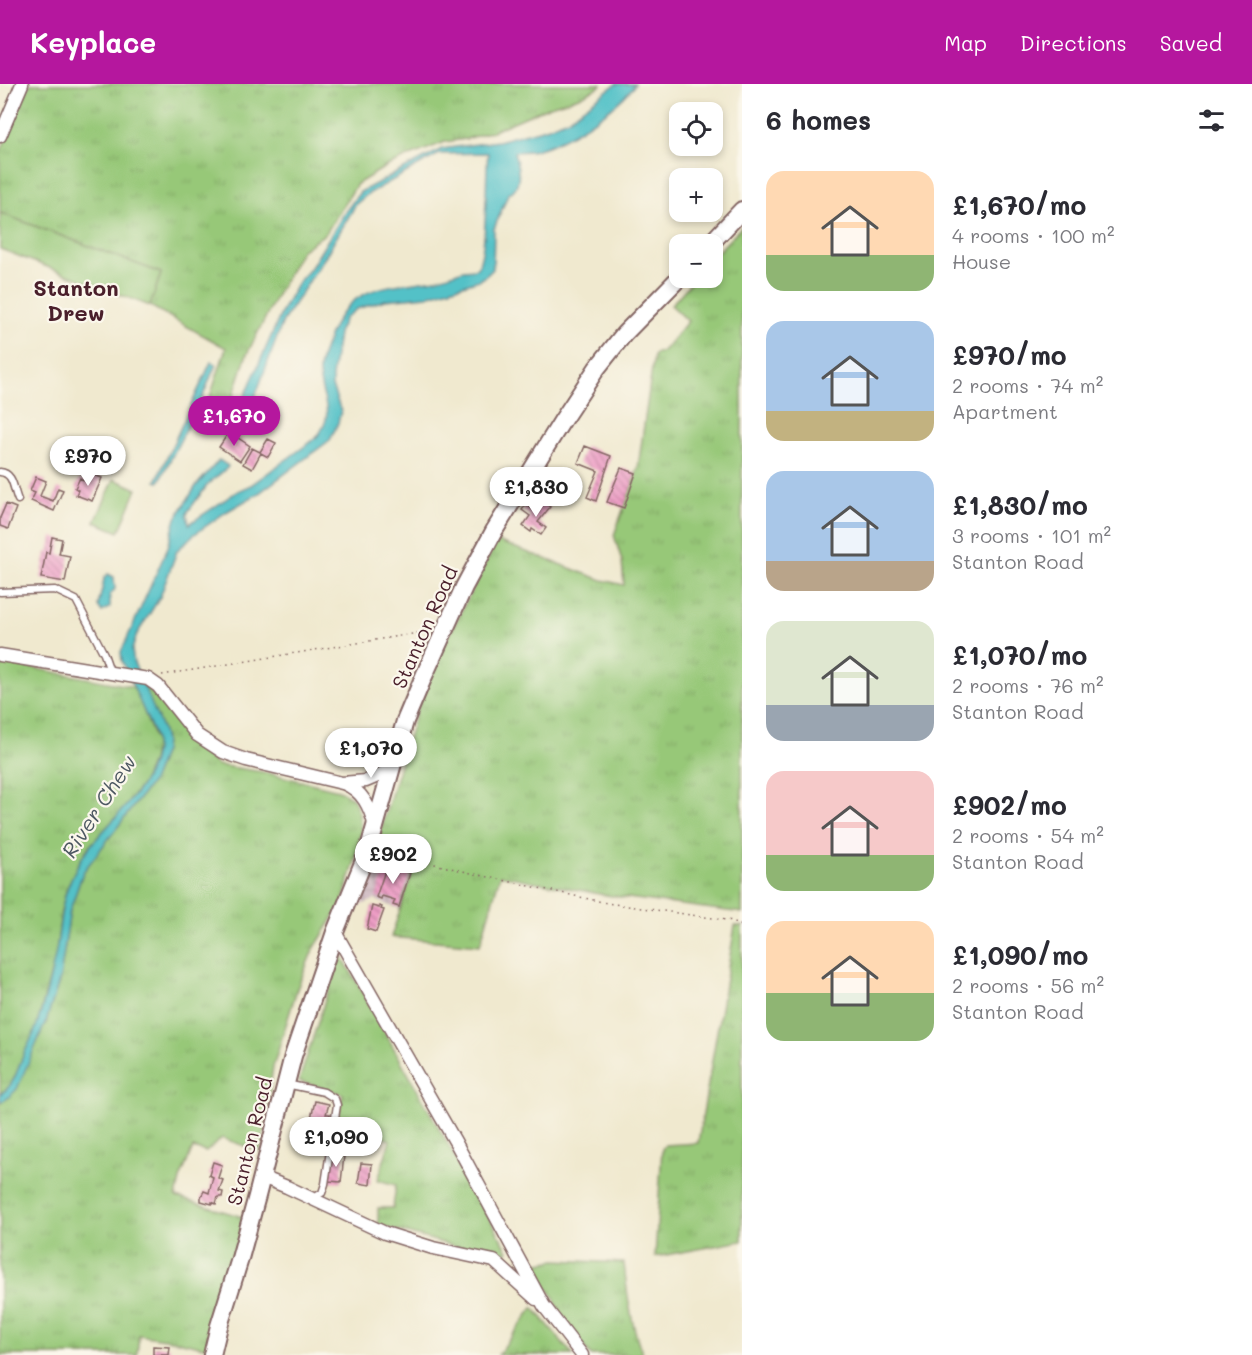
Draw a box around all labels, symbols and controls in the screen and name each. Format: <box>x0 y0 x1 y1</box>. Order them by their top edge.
text: Keyplace <box>30 24 156 60</box>
text: Map <box>944 29 987 56</box>
text: Directions <box>1020 29 1127 56</box>
text: Saved <box>1160 29 1222 56</box>
map controls <box>669 102 723 288</box>
button: locate <box>669 102 723 156</box>
text: 6 homes <box>766 103 871 137</box>
icon: filters <box>1195 104 1228 137</box>
button: + <box>669 168 723 222</box>
text: £1,670/mo <box>952 188 1086 222</box>
icon: home <box>814 195 886 267</box>
text: 4 rooms · 100 m² <box>952 222 1115 248</box>
button: − <box>669 234 723 288</box>
text: House <box>952 248 1011 274</box>
district label: Stanton Drew <box>33 273 119 327</box>
text: £970/mo <box>952 338 1067 372</box>
icon: home <box>814 345 886 417</box>
text: 2 rooms · 74 m² <box>952 372 1103 398</box>
pin: £1,670 <box>185 396 283 447</box>
text: Apartment <box>952 398 1058 424</box>
text: £1,670 <box>202 402 266 428</box>
pin: £970 <box>52 436 124 487</box>
text: £970 <box>64 442 112 468</box>
pin: £1,830 <box>487 467 585 518</box>
text: £1,830 <box>504 473 568 499</box>
text: £1,830/mo <box>952 488 1088 522</box>
icon: home <box>814 495 886 567</box>
text: 3 rooms · 101 m² <box>952 522 1111 548</box>
text: Stanton Road <box>952 548 1084 574</box>
street label: Stanton Road <box>385 562 463 692</box>
text: £1,070/mo <box>952 638 1087 672</box>
icon: home <box>814 645 886 717</box>
text: 2 rooms · 76 m² <box>952 672 1104 698</box>
text: Stanton Road <box>952 698 1084 724</box>
pin: £1,070 <box>322 728 420 779</box>
text: £1,070 <box>339 734 403 760</box>
water label: River Chew <box>55 749 141 863</box>
text: £902/mo <box>952 788 1067 822</box>
icon: home <box>814 795 886 867</box>
text: 2 rooms · 54 m² <box>952 822 1104 848</box>
pin: £902 <box>357 834 429 885</box>
text: £902 <box>369 840 417 866</box>
text: Stanton Road <box>952 848 1084 874</box>
text: £1,090/mo <box>952 938 1088 972</box>
icon: home <box>814 945 886 1017</box>
text: 2 rooms · 56 m² <box>952 972 1104 998</box>
text: Stanton Road <box>952 998 1084 1024</box>
street label: Stanton Road <box>220 1074 278 1208</box>
pin: £1,090 <box>287 1117 385 1168</box>
text: £1,090 <box>303 1123 369 1149</box>

